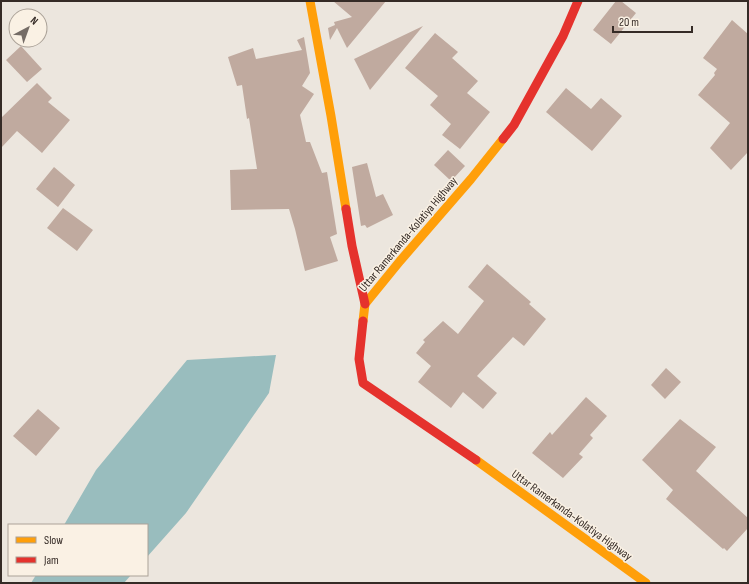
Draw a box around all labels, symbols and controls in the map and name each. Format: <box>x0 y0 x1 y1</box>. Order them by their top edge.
north arrow <box>8 8 48 48</box>
scale bar <box>613 8 692 34</box>
text: N <box>28 14 41 28</box>
text: 20 m <box>619 15 639 30</box>
street label: Uttar Ramerkanda-Kolatiya Highway <box>356 174 461 295</box>
street label: Uttar Ramerkanda-Kolatiya Highway <box>508 467 635 564</box>
legend <box>8 524 148 576</box>
text: Slow <box>44 533 63 548</box>
text: Jam <box>43 553 59 568</box>

